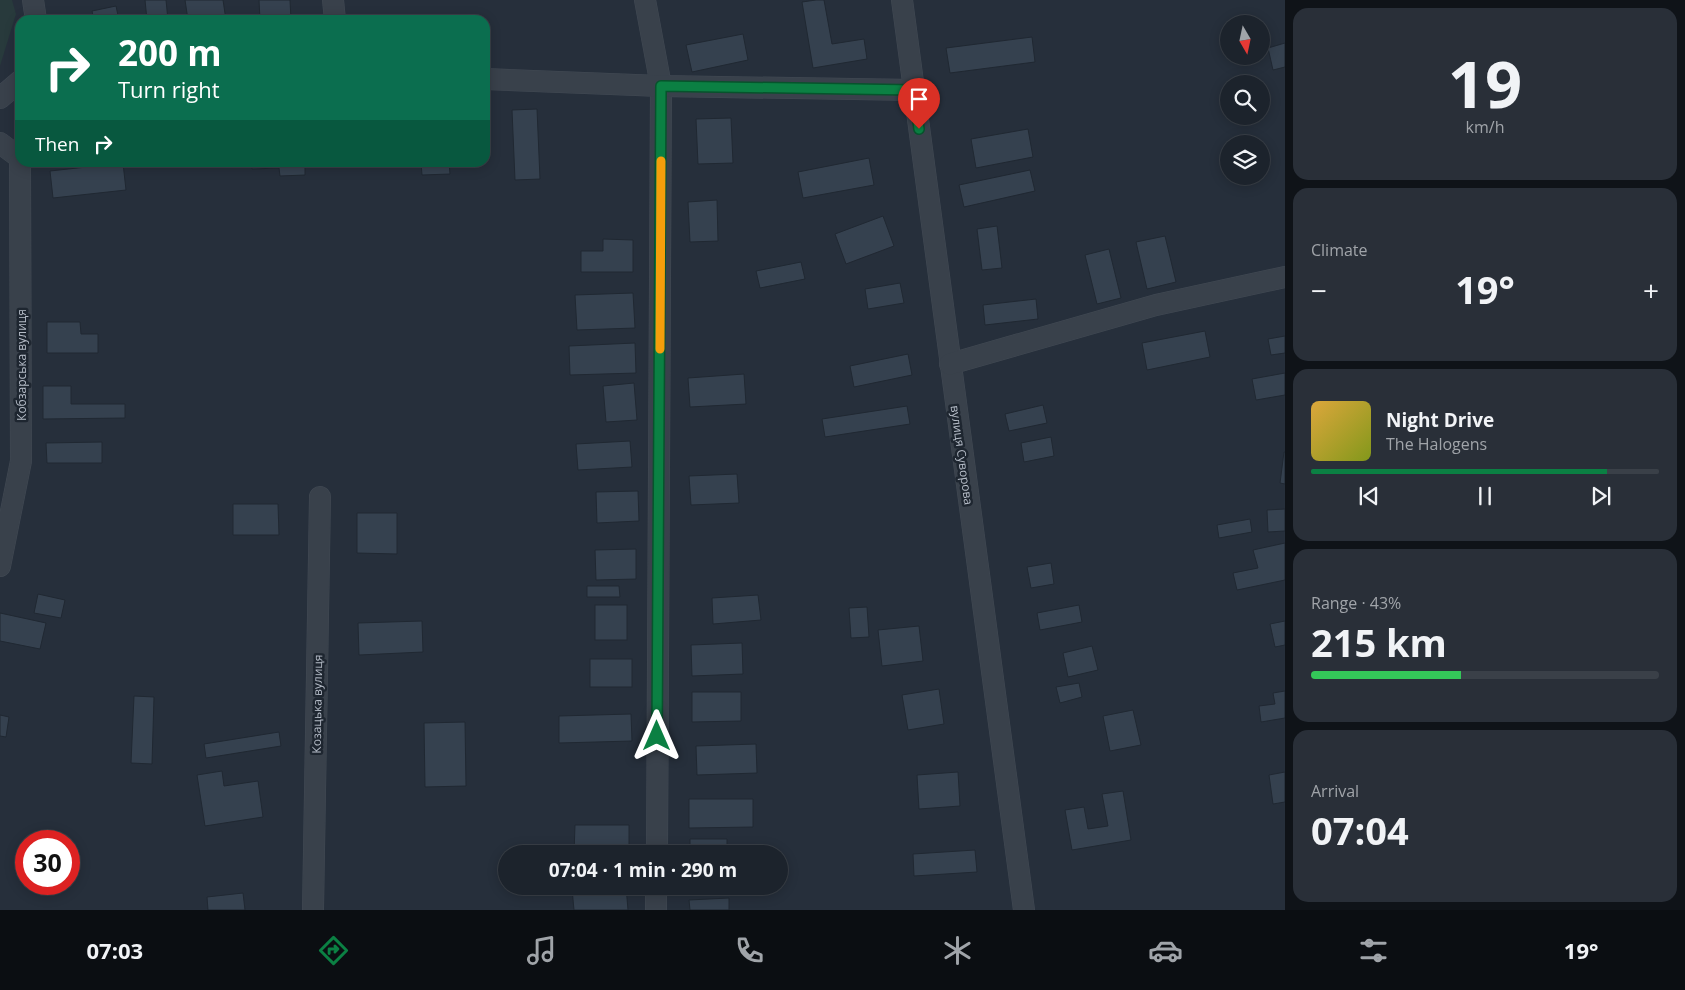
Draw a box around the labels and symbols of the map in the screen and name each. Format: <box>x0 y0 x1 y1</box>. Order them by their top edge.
north arrow <box>1220 15 1270 65</box>
pin <box>898 78 940 129</box>
street label: Кобзарська вулиця <box>13 309 30 421</box>
street label: вулиця Суворова <box>947 404 977 506</box>
street label: Козацька вулиця <box>308 654 326 754</box>
position arrow <box>630 709 682 761</box>
speed limit sign: 30 <box>15 830 80 895</box>

